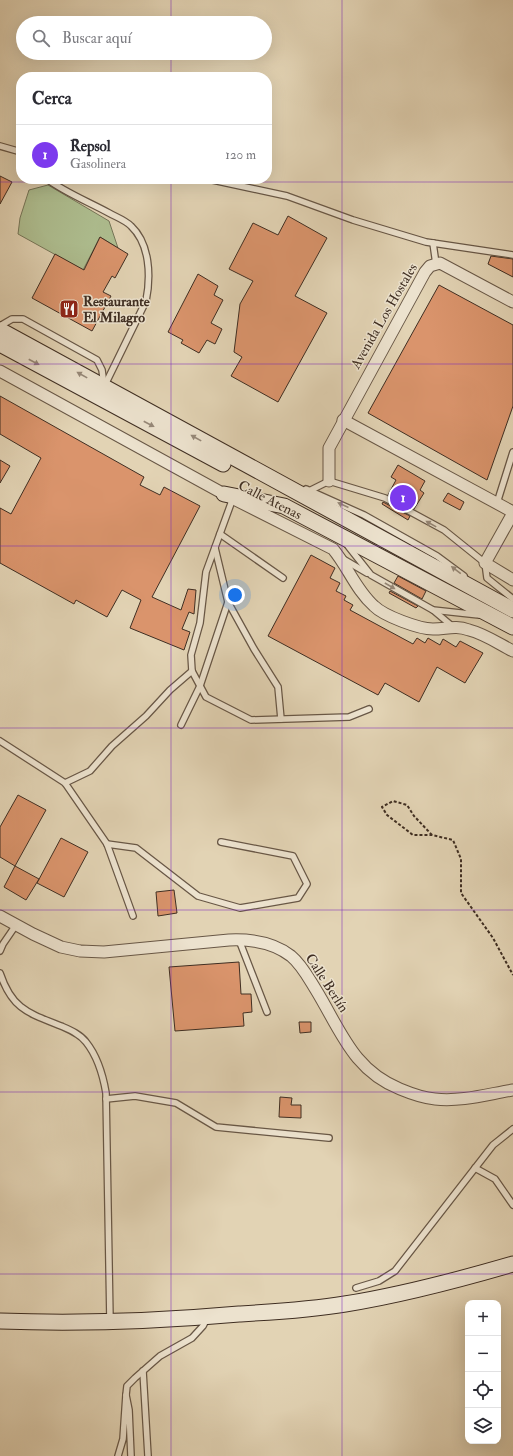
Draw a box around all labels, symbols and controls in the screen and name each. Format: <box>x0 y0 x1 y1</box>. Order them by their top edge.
search box <box>16 16 272 60</box>
icon: search <box>30 27 52 49</box>
text: Buscar aquí <box>62 29 131 48</box>
text: Cerca <box>32 88 72 109</box>
text: Repsol <box>70 137 111 156</box>
text: 1 <box>43 147 47 163</box>
text: 120 m <box>225 147 256 163</box>
text: Gasolinera <box>70 156 126 172</box>
street label: Avenida Los Hostales <box>346 260 421 373</box>
place label: Restaurante El Milagro <box>83 293 150 327</box>
restaurant icon: Restaurante El Milagro <box>58 298 80 320</box>
one-way arrow <box>28 359 40 366</box>
one-way arrow <box>76 372 88 378</box>
one-way arrow <box>143 421 155 428</box>
one-way arrow <box>190 434 202 441</box>
street label: Calle Atenas <box>235 477 305 523</box>
pin: 1 <box>390 483 416 513</box>
one-way arrow <box>336 502 348 508</box>
one-way arrow <box>426 520 437 527</box>
one-way arrow <box>450 565 461 574</box>
one-way arrow <box>384 582 395 589</box>
your location <box>225 585 245 605</box>
street label: Calle Berlín <box>302 950 352 1016</box>
map controls <box>465 1300 501 1444</box>
button: + <box>465 1300 501 1336</box>
button: − <box>465 1336 501 1372</box>
button: locate <box>465 1372 501 1408</box>
button: layers <box>465 1408 501 1444</box>

